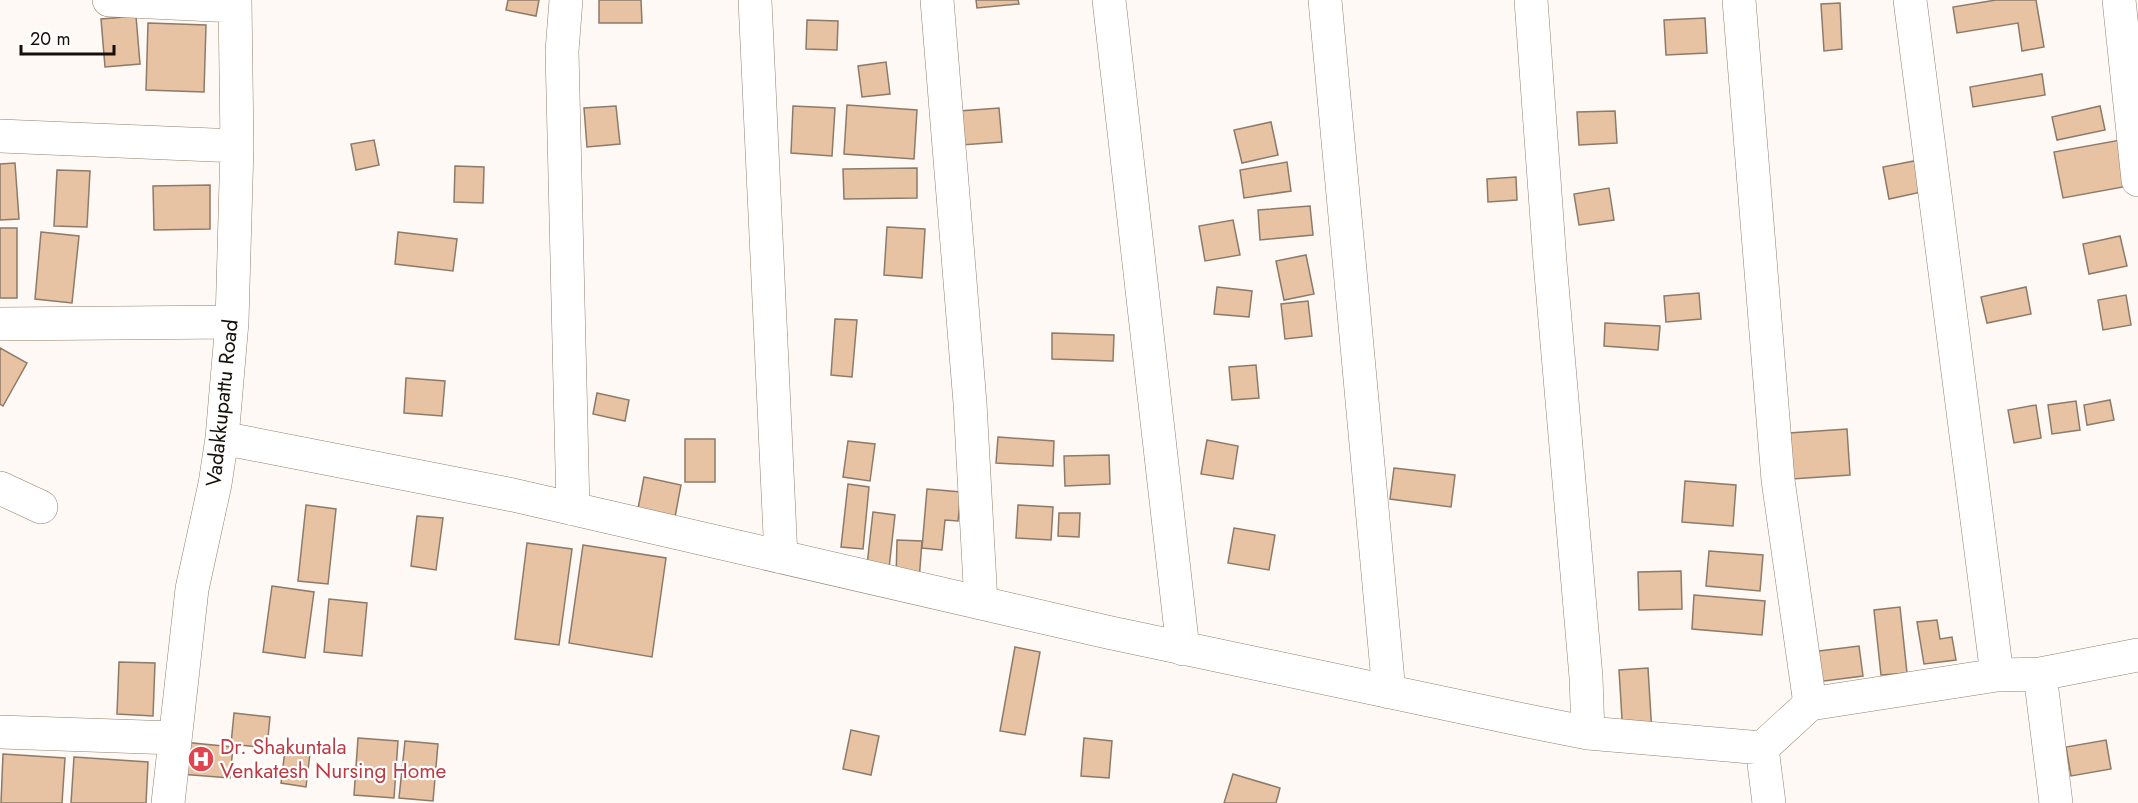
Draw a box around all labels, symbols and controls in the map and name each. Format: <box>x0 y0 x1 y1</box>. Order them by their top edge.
scale bar <box>21 18 114 56</box>
text: 20 m <box>30 26 70 52</box>
street label: Vadakkupattu Road <box>198 318 246 488</box>
place label: Dr. Shakuntala Venkatesh Nursing Home <box>220 732 447 786</box>
hospital icon: Dr. Shakuntala Venkatesh Nursing Home <box>186 744 216 774</box>

